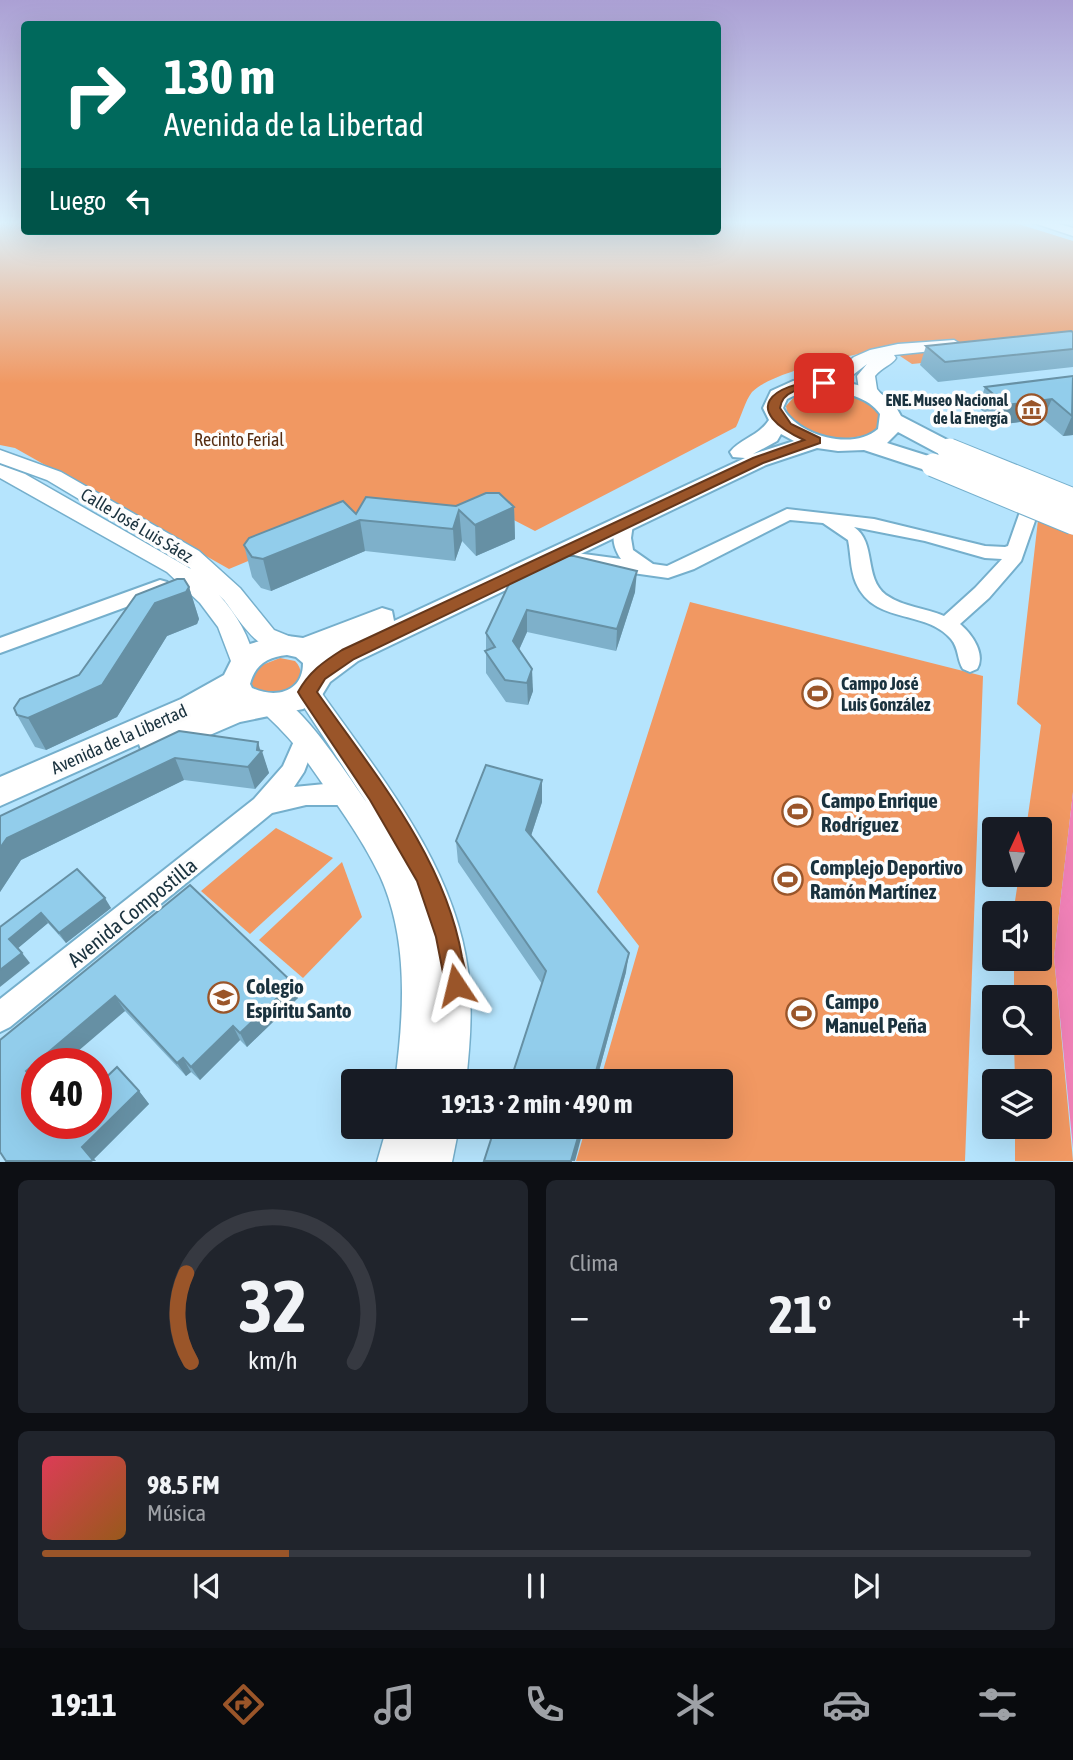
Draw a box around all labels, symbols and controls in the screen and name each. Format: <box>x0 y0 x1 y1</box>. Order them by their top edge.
text: 130 m <box>164 48 275 104</box>
icon: right <box>49 49 140 140</box>
text: Avenida de la Libertad <box>164 106 424 143</box>
icon: left <box>120 182 158 220</box>
text: Luego <box>49 186 106 216</box>
pin <box>794 353 854 413</box>
icon: arrive <box>805 364 843 402</box>
place label: ENE. Museo Nacional de la Energía <box>885 391 1009 427</box>
museum icon: ENE. Museo Nacional de la Energía <box>1014 392 1048 426</box>
park label: Recinto Ferial <box>194 429 284 450</box>
street label: Calle José Luis Sáez <box>77 483 197 567</box>
place label: Campo José Luis González <box>841 673 931 715</box>
sports icon: Campo José Luis González <box>801 676 835 710</box>
street label: Avenida de la Libertad <box>48 700 190 778</box>
place label: Campo Enrique Rodríguez <box>821 788 938 836</box>
sports icon: Campo Enrique Rodríguez <box>781 795 815 829</box>
north arrow <box>982 817 1052 887</box>
map controls <box>982 817 1052 1139</box>
street label: Avenida Compostilla <box>63 853 201 971</box>
place label: Complejo Deportivo Ramón Martínez <box>810 855 963 903</box>
sports icon: Complejo Deportivo Ramón Martínez <box>770 862 804 896</box>
button: sound <box>982 901 1052 971</box>
position arrow <box>419 948 493 1022</box>
place label: Colegio Espíritu Santo <box>246 974 352 1022</box>
school or university icon: Colegio Espíritu Santo <box>206 981 240 1015</box>
button: search <box>982 985 1052 1055</box>
place label: Campo Manuel Peña <box>825 989 927 1037</box>
sports icon: Campo Manuel Peña <box>785 996 819 1030</box>
speed limit sign: 40 <box>21 1048 112 1139</box>
button: layers <box>982 1069 1052 1139</box>
text: 19:13 · 2 min · 490 m <box>442 1089 632 1119</box>
text: Clima <box>570 1250 619 1276</box>
text: 32 <box>239 1265 307 1348</box>
text: 21° <box>769 1284 832 1344</box>
text: − <box>570 1293 589 1336</box>
text: + <box>1011 1293 1031 1336</box>
text: km/h <box>248 1346 298 1374</box>
text: 98.5 FM <box>147 1470 220 1500</box>
text: Música <box>147 1500 206 1526</box>
icon: previous <box>188 1567 226 1605</box>
icon: pause <box>517 1567 555 1605</box>
icon: next <box>847 1567 885 1605</box>
icon: directions <box>219 1680 268 1729</box>
icon: music <box>370 1680 419 1729</box>
icon: phone <box>520 1680 569 1729</box>
icon: climate <box>671 1680 720 1729</box>
icon: car <box>822 1680 871 1729</box>
icon: filters <box>973 1680 1022 1729</box>
text: 19:11 <box>51 1686 117 1723</box>

